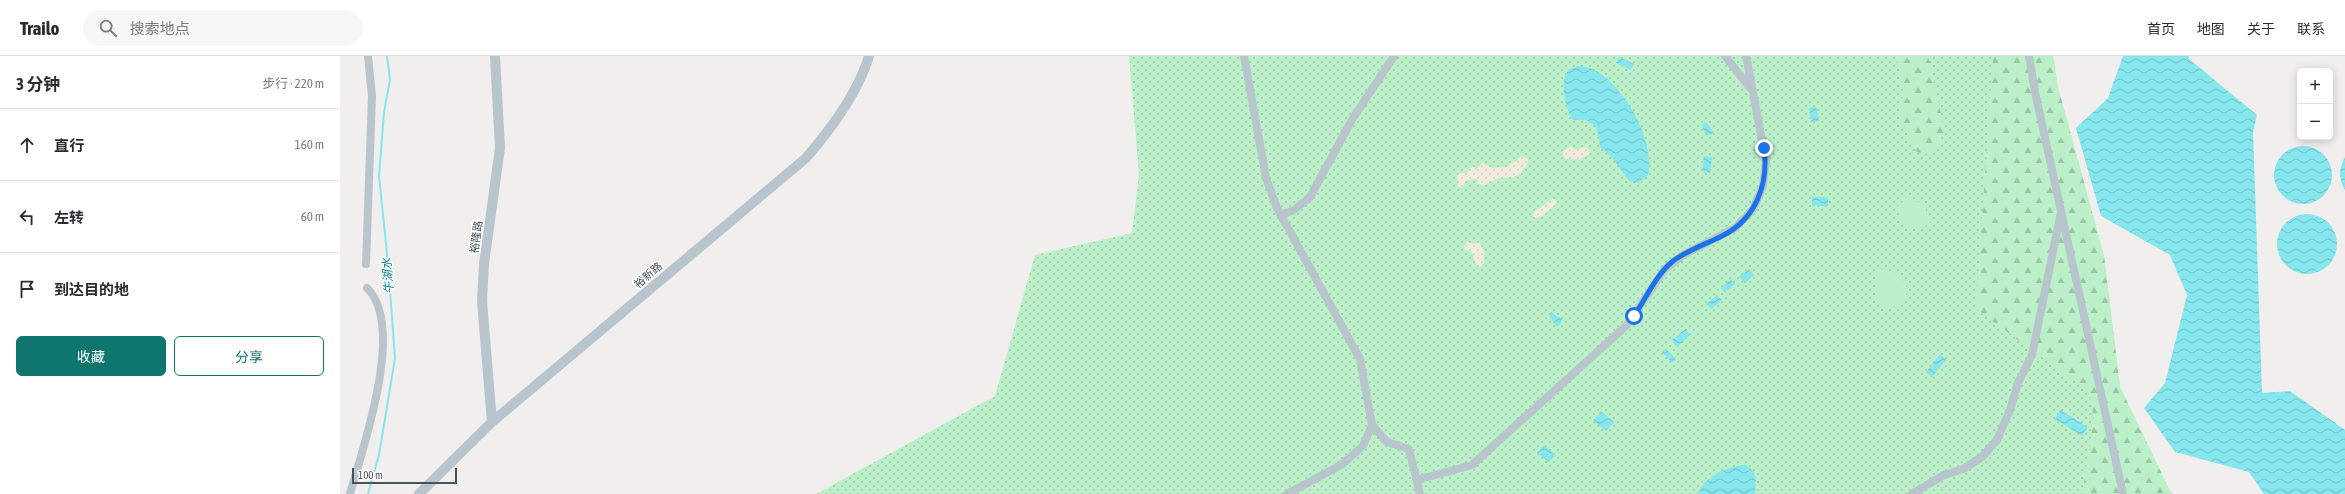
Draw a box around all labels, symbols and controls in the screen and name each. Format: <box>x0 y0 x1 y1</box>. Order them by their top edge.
search box <box>83 10 363 46</box>
text: Trailo <box>20 17 59 39</box>
icon: search <box>97 17 119 39</box>
text: 搜索地点 <box>129 20 189 37</box>
text: 首页 <box>2147 21 2175 37</box>
text: 地图 <box>2197 21 2225 37</box>
text: 关于 <box>2247 21 2275 37</box>
text: 联系 <box>2297 21 2325 37</box>
map controls <box>2297 68 2333 140</box>
button: + <box>2297 68 2333 104</box>
text: 3 分钟 <box>16 74 60 94</box>
text: 步行 · 220 m <box>262 76 324 91</box>
button: − <box>2297 104 2333 140</box>
icon: ahead <box>16 134 38 156</box>
text: 直行 <box>54 137 84 154</box>
text: 160 m <box>295 137 324 152</box>
route end <box>1755 139 1773 157</box>
icon: left <box>16 206 38 228</box>
text: 左转 <box>54 209 84 226</box>
text: 60 m <box>301 209 324 224</box>
street label: 裕隆路 <box>468 220 484 254</box>
water label: 牛湖水 <box>379 256 397 295</box>
street label: 裕新路 <box>632 260 664 290</box>
icon: arrive <box>16 278 38 300</box>
text: 到达目的地 <box>54 281 129 298</box>
route start <box>1625 307 1643 325</box>
button: 收藏 <box>16 336 166 376</box>
button: 分享 <box>174 336 324 376</box>
scale bar <box>352 466 457 485</box>
text: 100 m <box>358 469 383 481</box>

